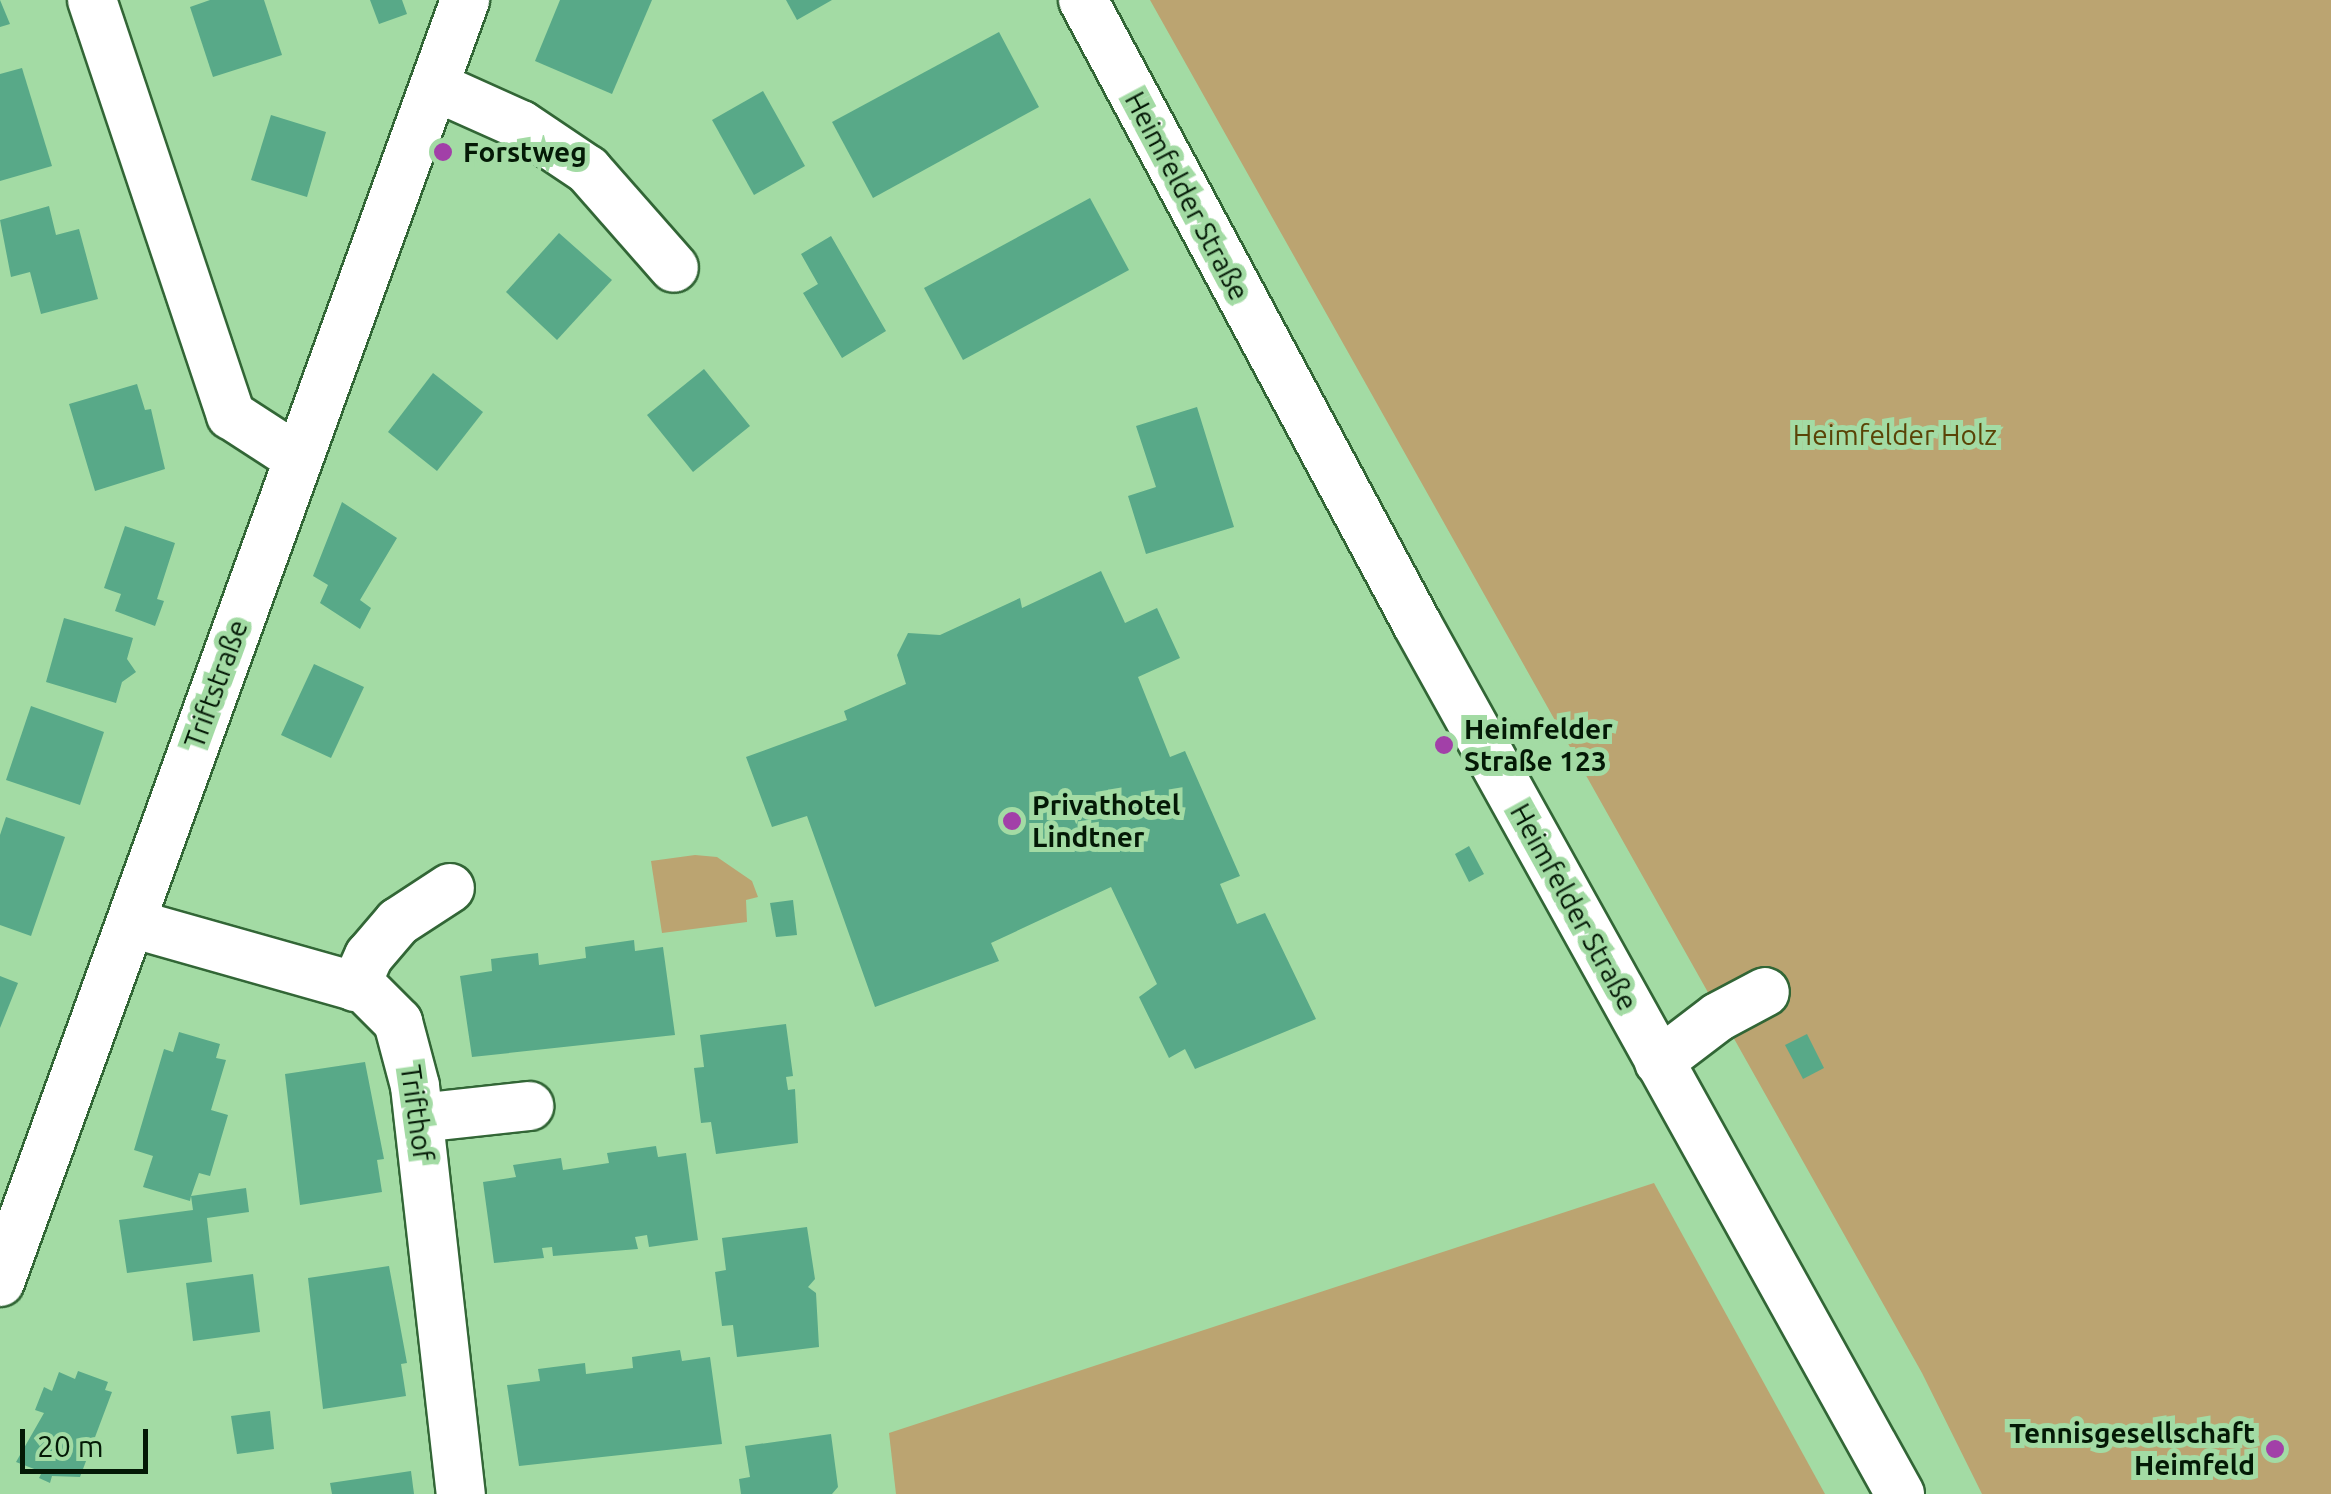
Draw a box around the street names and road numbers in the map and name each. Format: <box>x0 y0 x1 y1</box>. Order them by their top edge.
street label: Heimfelder Straße <box>1118 86 1256 306</box>
street label: Triftstraße <box>177 615 255 753</box>
street label: Heimfelder Straße <box>1503 798 1645 1016</box>
street label: Trifthof <box>394 1063 440 1163</box>

